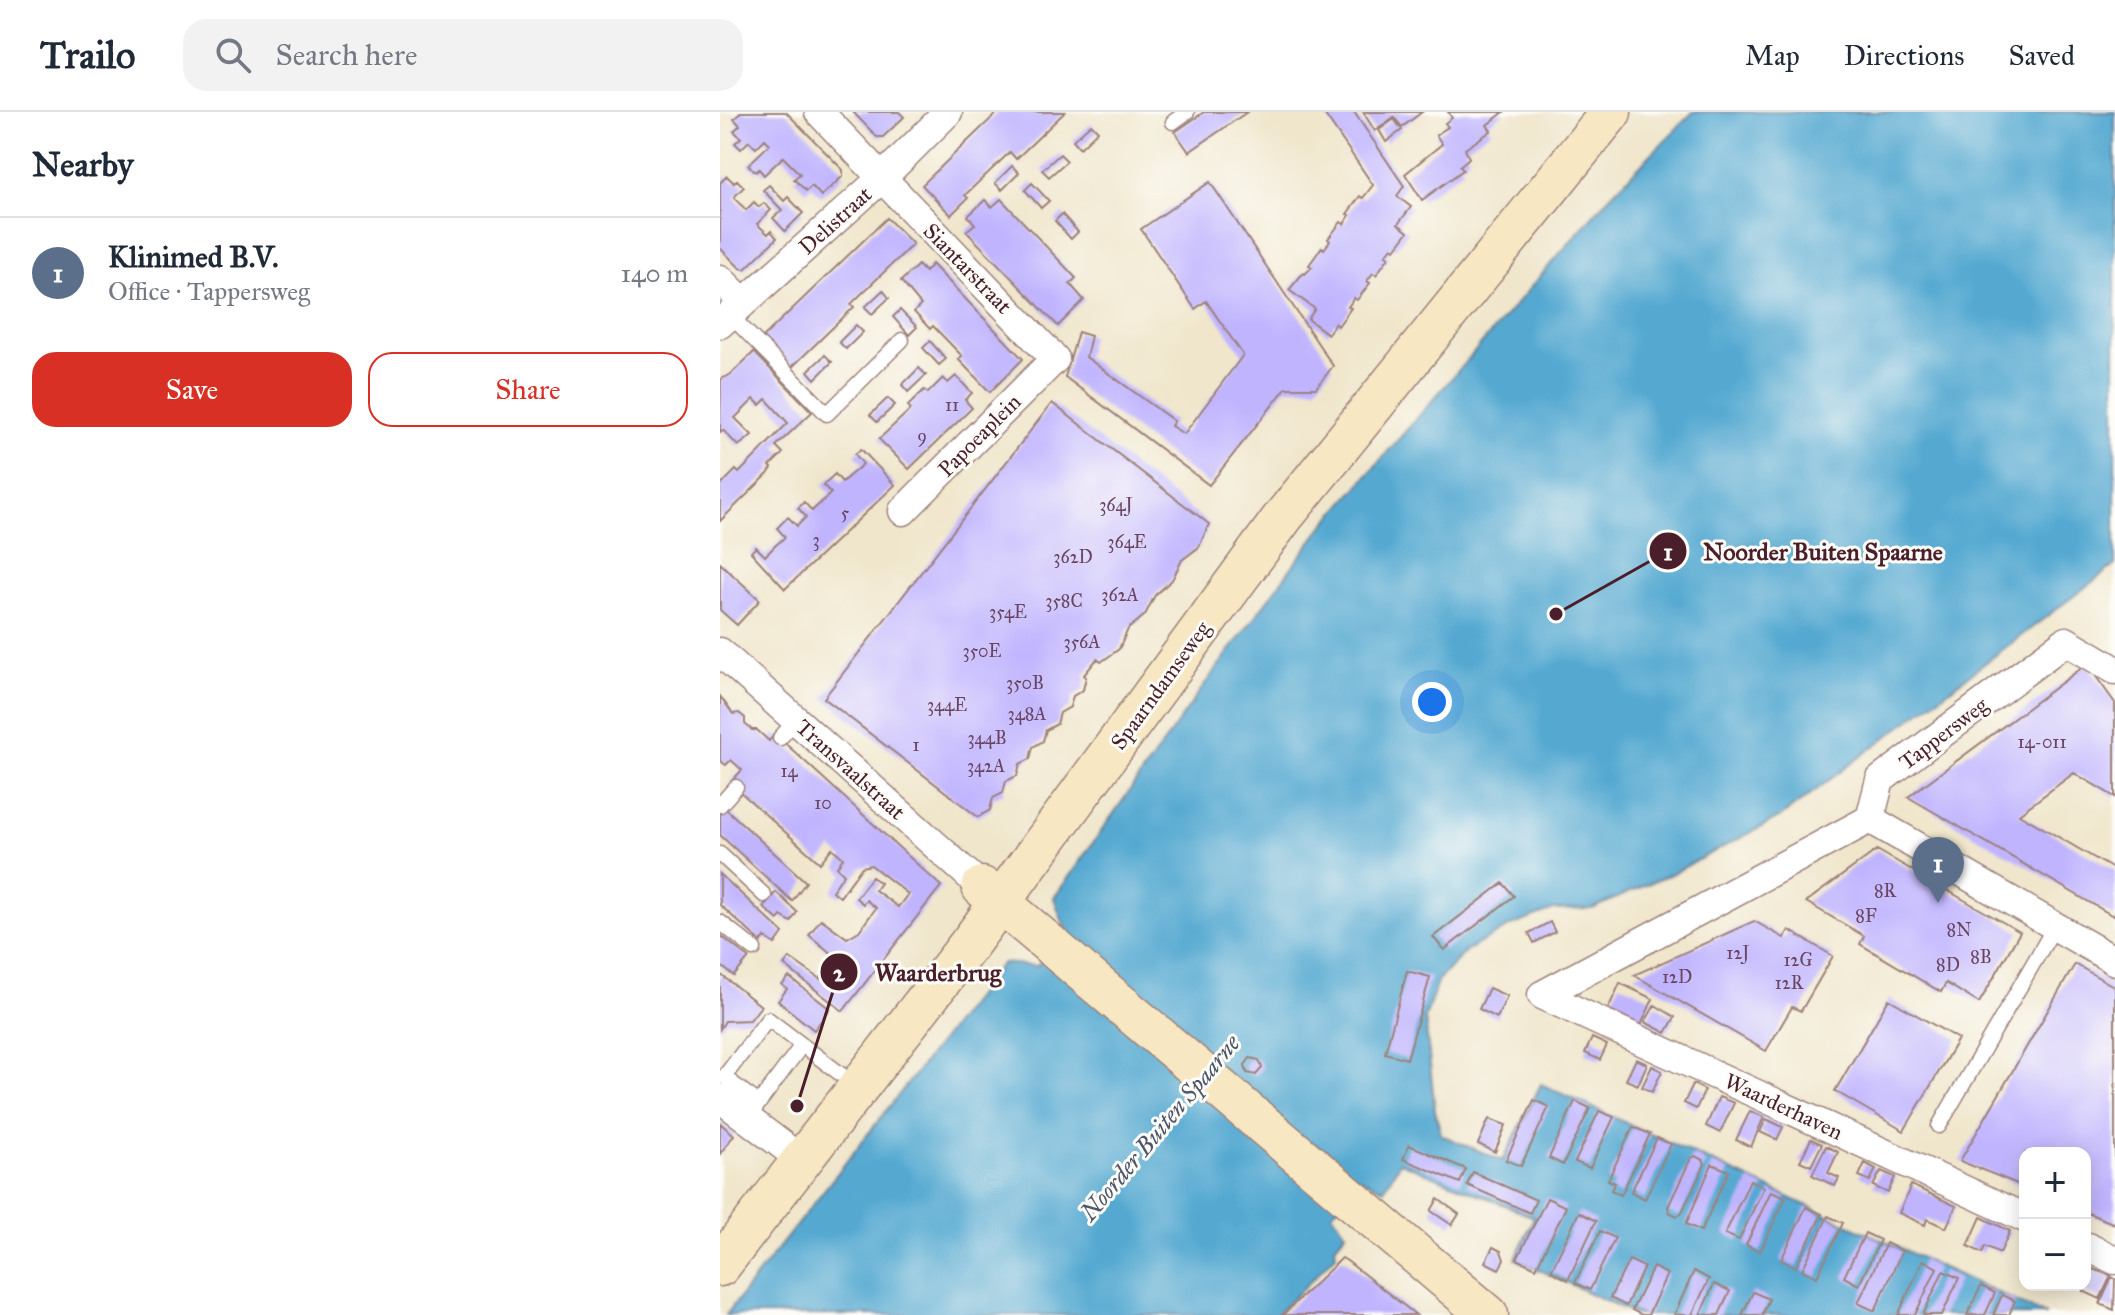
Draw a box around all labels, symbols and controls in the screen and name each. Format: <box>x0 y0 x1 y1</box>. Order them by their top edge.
search box <box>183 19 743 91</box>
text: Trailo <box>40 32 135 78</box>
icon: search <box>211 33 255 77</box>
text: Search here <box>275 37 417 73</box>
text: Map <box>1745 38 1800 73</box>
text: Directions <box>1844 38 1965 73</box>
text: Saved <box>2009 38 2075 73</box>
text: Nearby <box>32 144 134 185</box>
street label: Delistraat <box>793 180 878 260</box>
street label: Siantarstraat <box>918 217 1018 319</box>
text: Klinimed B.V. <box>108 239 278 275</box>
text: 1 <box>53 257 63 289</box>
text: 140 m <box>621 257 688 289</box>
text: Office · Tappersweg <box>108 275 310 307</box>
button: Save <box>32 352 352 427</box>
button: Share <box>368 352 688 427</box>
street label: Papoeaplein <box>932 388 1026 482</box>
house number: 11 <box>945 394 959 416</box>
house number: 9 <box>917 425 927 447</box>
house number: 364J <box>1099 494 1134 517</box>
house number: 5 <box>841 502 850 524</box>
callout: Noorder Buiten Spaarne <box>1648 527 1959 575</box>
house number: 3 <box>812 529 820 551</box>
house number: 364E <box>1107 531 1147 553</box>
text: 1 <box>1663 537 1673 567</box>
text: Noorder Buiten Spaarne <box>1703 537 1943 567</box>
house number: 362D <box>1053 546 1093 568</box>
house number: 362A <box>1101 584 1139 606</box>
house number: 358C <box>1045 590 1083 612</box>
house number: 354E <box>989 601 1027 623</box>
street label: Spaarndamseweg <box>1105 615 1216 755</box>
house number: 356A <box>1064 631 1100 653</box>
house number: 350E <box>963 640 1002 662</box>
house number: 350B <box>1006 672 1044 694</box>
your location <box>1412 682 1452 722</box>
street label: Tappersweg <box>1894 691 1994 776</box>
house number: 344E <box>927 694 967 716</box>
house number: 348A <box>1008 703 1046 725</box>
street label: Transvaalstraat <box>791 713 911 826</box>
house number: 344B <box>967 727 1007 749</box>
house number: 14-011 <box>2017 731 2067 753</box>
house number: 1 <box>912 734 920 756</box>
house number: 342A <box>967 755 1005 777</box>
house number: 14 <box>780 760 799 782</box>
house number: 10 <box>814 792 832 814</box>
pin: 1 <box>1912 837 1964 903</box>
house number: 8R <box>1874 880 1897 902</box>
house number: 8F <box>1855 905 1877 927</box>
house number: 8N <box>1947 919 1971 941</box>
house number: 12J <box>1726 942 1750 965</box>
house number: 8B <box>1970 946 1992 968</box>
callout: Waarderbrug <box>819 948 1017 996</box>
house number: 12G <box>1783 949 1813 971</box>
house number: 8D <box>1936 954 1960 976</box>
text: 2 <box>833 958 846 988</box>
text: Waarderbrug <box>875 958 1002 988</box>
house number: 12D <box>1662 966 1692 988</box>
house number: 12R <box>1775 972 1805 994</box>
water label: Noorder Buiten Spaarne <box>1072 1028 1247 1229</box>
street label: Waarderhaven <box>1720 1067 1847 1146</box>
map controls <box>2019 1147 2091 1291</box>
button: + <box>2019 1147 2091 1219</box>
button: − <box>2019 1219 2091 1291</box>

